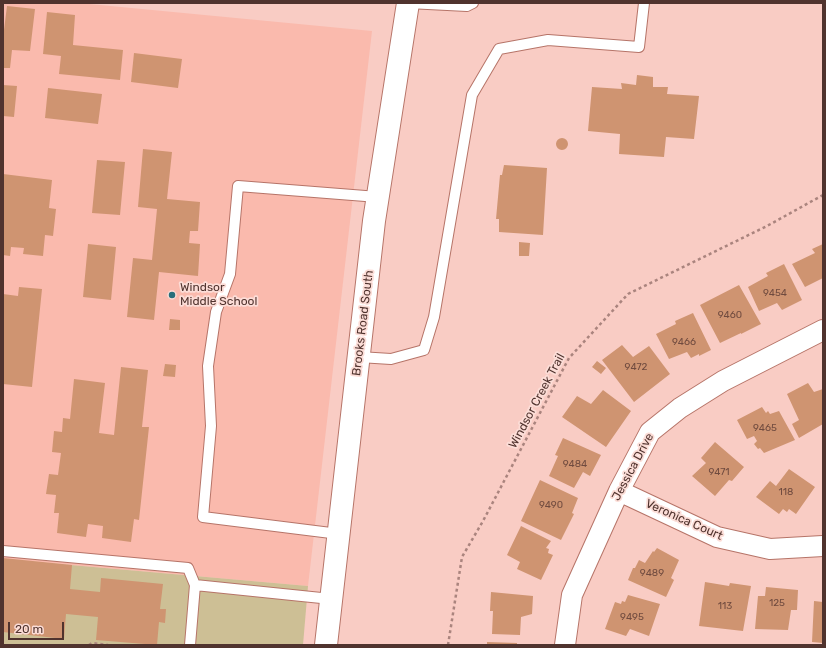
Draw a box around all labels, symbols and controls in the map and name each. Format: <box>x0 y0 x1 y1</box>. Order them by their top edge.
street label: Brooks Road South <box>349 269 377 377</box>
place label: Windsor Middle School <box>180 281 257 309</box>
house number: 9454 <box>763 287 787 299</box>
marker: Windsor Middle School <box>167 290 177 300</box>
house number: 9460 <box>718 309 742 321</box>
house number: 9466 <box>672 336 696 348</box>
street label: Windsor Creek Trail <box>506 351 568 451</box>
house number: 9472 <box>625 361 647 373</box>
house number: 9465 <box>753 422 777 434</box>
street label: Jessica Drive <box>609 431 657 503</box>
house number: 9484 <box>563 458 587 470</box>
house number: 9471 <box>708 466 730 478</box>
house number: 118 <box>779 486 793 498</box>
street label: Veronica Court <box>643 497 725 543</box>
house number: 9490 <box>539 499 563 511</box>
house number: 9489 <box>640 567 664 579</box>
house number: 125 <box>769 597 785 609</box>
house number: 113 <box>718 600 732 612</box>
house number: 9495 <box>620 611 644 623</box>
scale bar <box>10 614 66 640</box>
text: 20 m <box>15 622 43 636</box>

